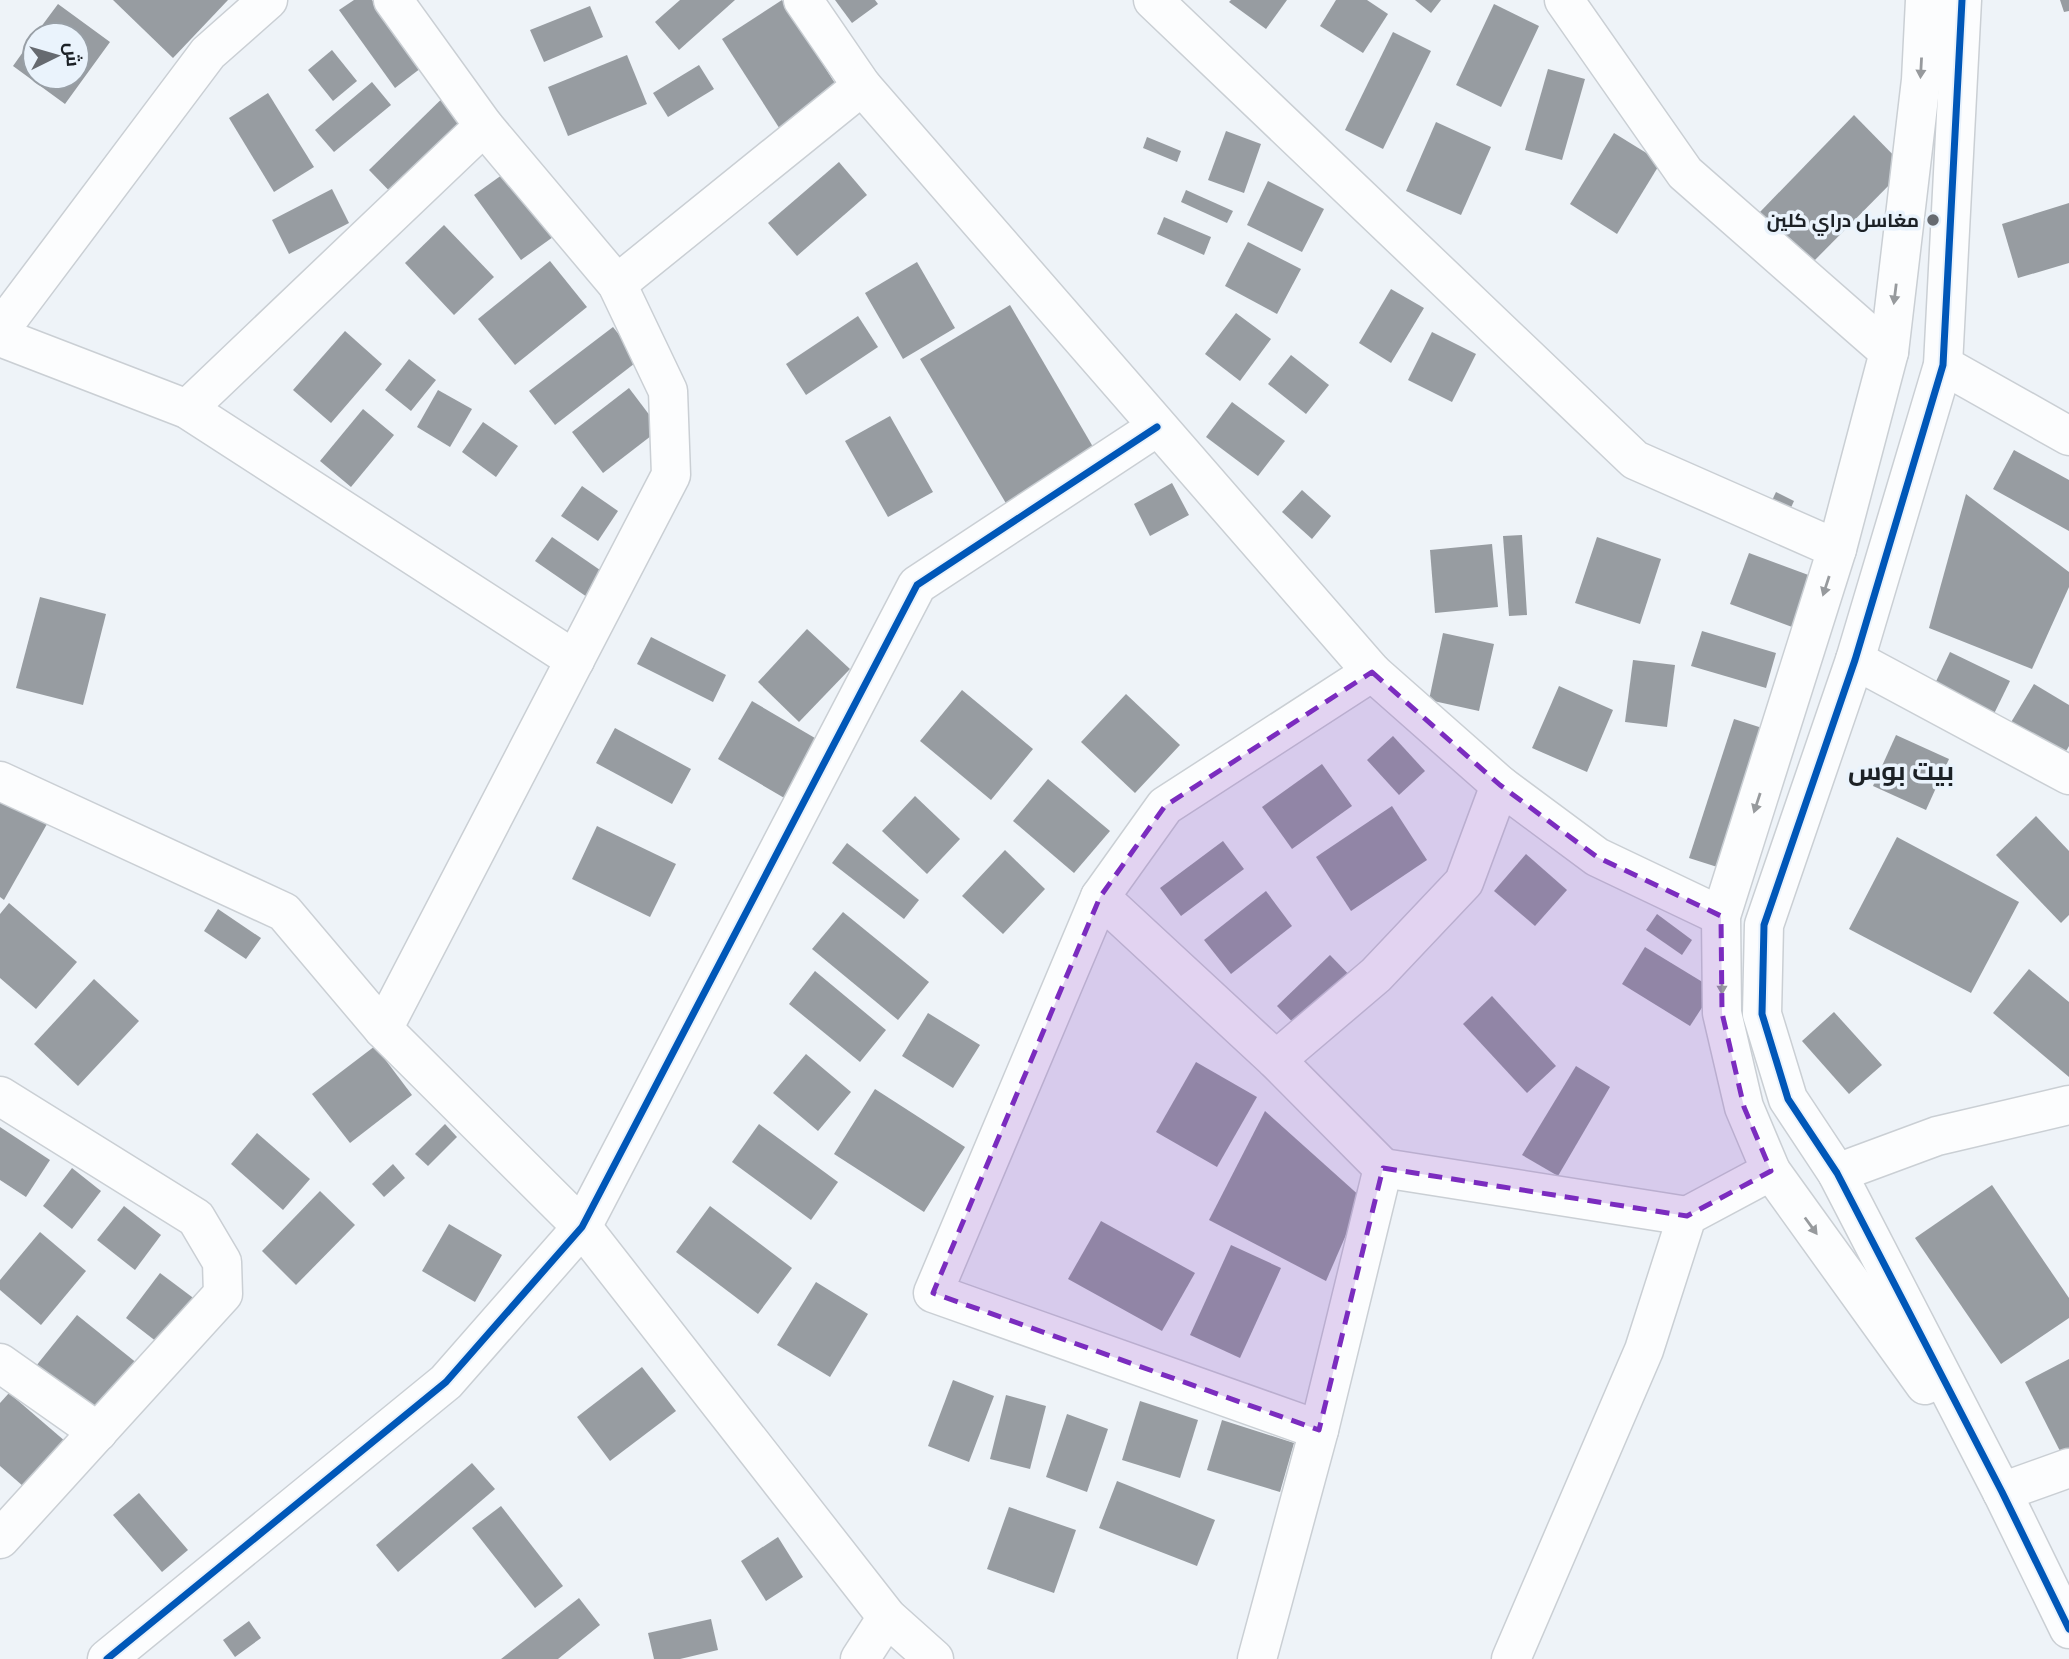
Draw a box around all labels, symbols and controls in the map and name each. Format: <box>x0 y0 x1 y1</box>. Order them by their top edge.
north arrow <box>21 21 91 91</box>
text: ش <box>60 41 86 68</box>
one-way arrow <box>1916 57 1927 79</box>
place label: مغاسل دراي كلين <box>1767 208 1919 236</box>
marker: مغاسل دراي كلين <box>1925 212 1941 228</box>
one-way arrow <box>1890 283 1901 305</box>
one-way arrow <box>1820 576 1830 597</box>
district label: بيت بوس <box>1848 754 1954 787</box>
one-way arrow <box>1751 793 1762 814</box>
one-way arrow <box>1716 973 1728 995</box>
one-way arrow <box>1804 1217 1818 1235</box>

